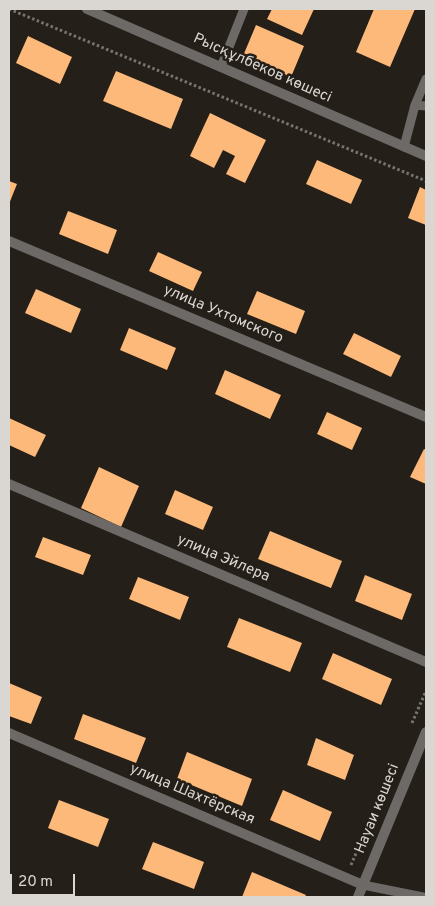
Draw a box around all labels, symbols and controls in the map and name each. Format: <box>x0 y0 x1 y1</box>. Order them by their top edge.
street label: Рысқұлбеков көшесі <box>190 30 334 108</box>
street label: улица Ухтомского <box>160 282 286 348</box>
street label: улица Эйлера <box>174 531 272 587</box>
street label: улица Шахтёрская <box>127 761 257 829</box>
street label: Науаи көшесі <box>352 762 404 856</box>
scale bar <box>12 864 78 896</box>
text: 20 m <box>18 873 53 892</box>

